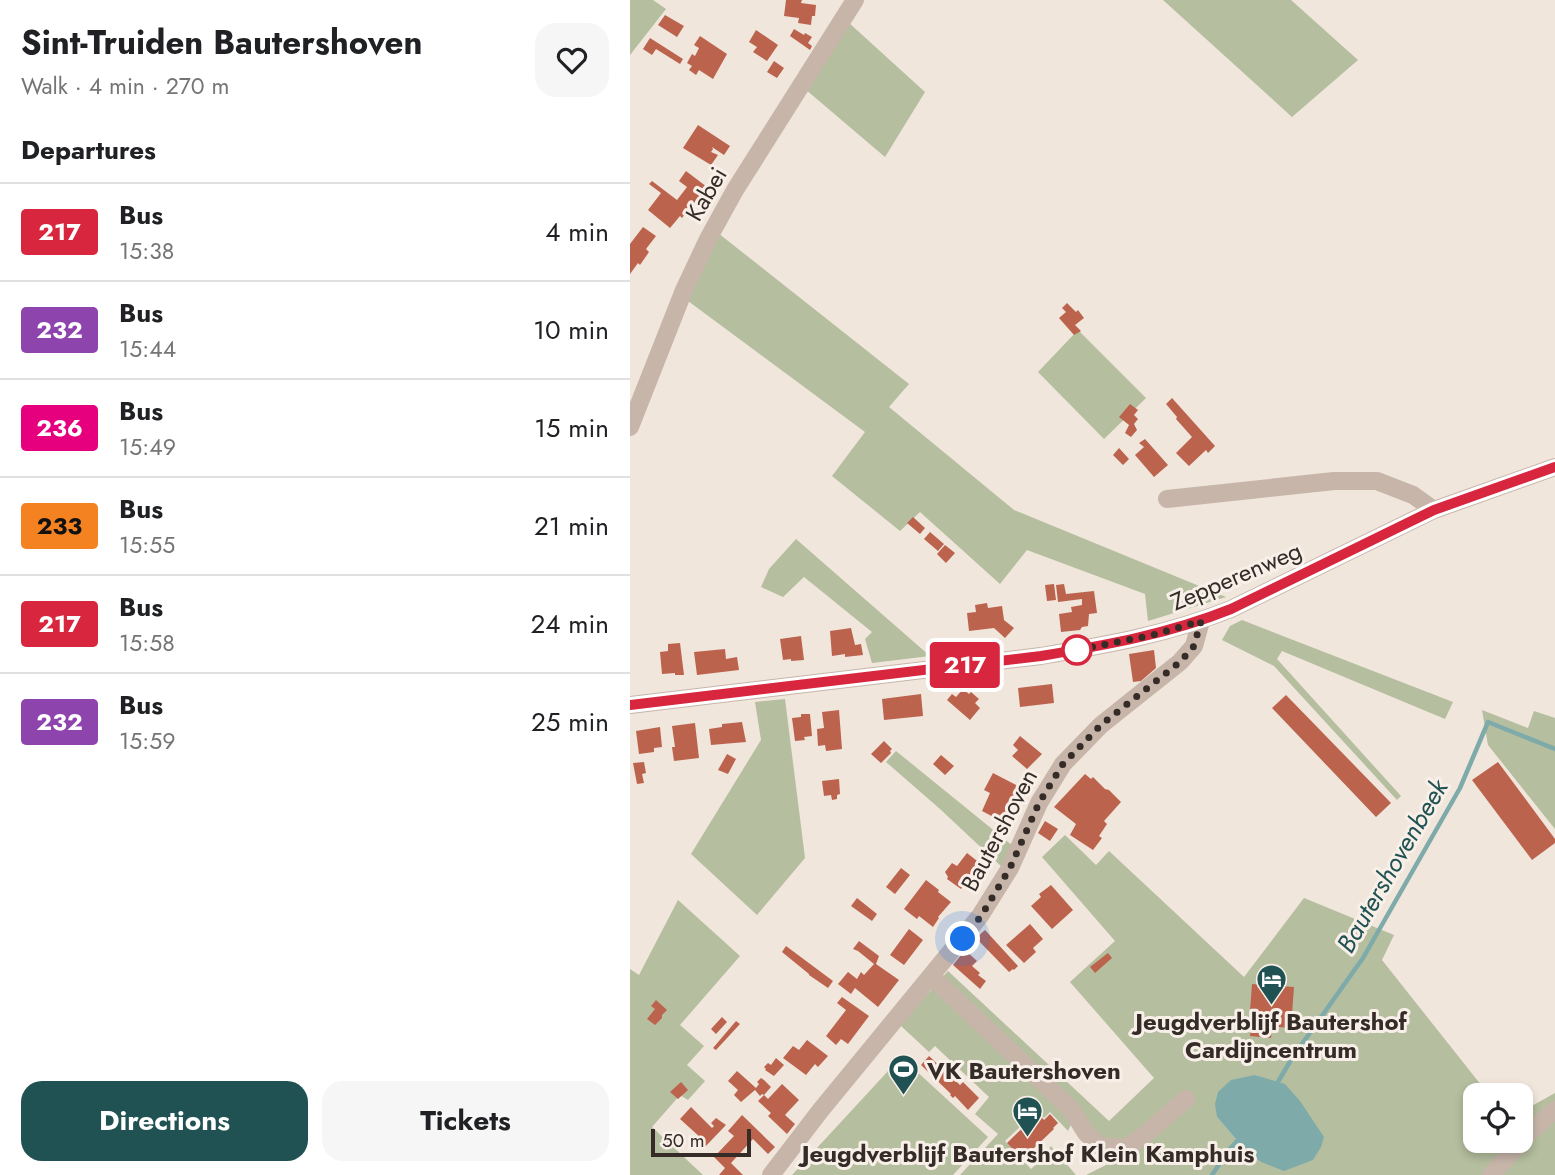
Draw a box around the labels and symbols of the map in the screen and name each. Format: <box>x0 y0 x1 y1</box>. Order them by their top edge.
street label: Kabei <box>676 160 736 228</box>
street label: Zepperenweg <box>1165 533 1307 619</box>
unlabelled marker <box>1062 635 1092 665</box>
line badge: 217 <box>925 642 1005 688</box>
street label: Bautershoven <box>952 763 1046 897</box>
water label: Bautershovenbeek <box>1327 771 1458 960</box>
your location <box>945 921 980 956</box>
hotel icon: Jeugdverblijf Bautershof Cardijncentrum <box>1254 962 1288 1006</box>
place label: Jeugdverblijf Bautershof Cardijncentrum <box>1131 1004 1409 1067</box>
sports icon: VK Bautershoven <box>887 1053 921 1097</box>
place label: VK Bautershoven <box>926 1053 1121 1088</box>
hotel icon: Jeugdverblijf Bautershof Klein Kamphuis <box>1011 1094 1045 1138</box>
scale bar <box>651 1126 751 1158</box>
place label: Jeugdverblijf Bautershof Klein Kamphuis <box>798 1136 1254 1171</box>

